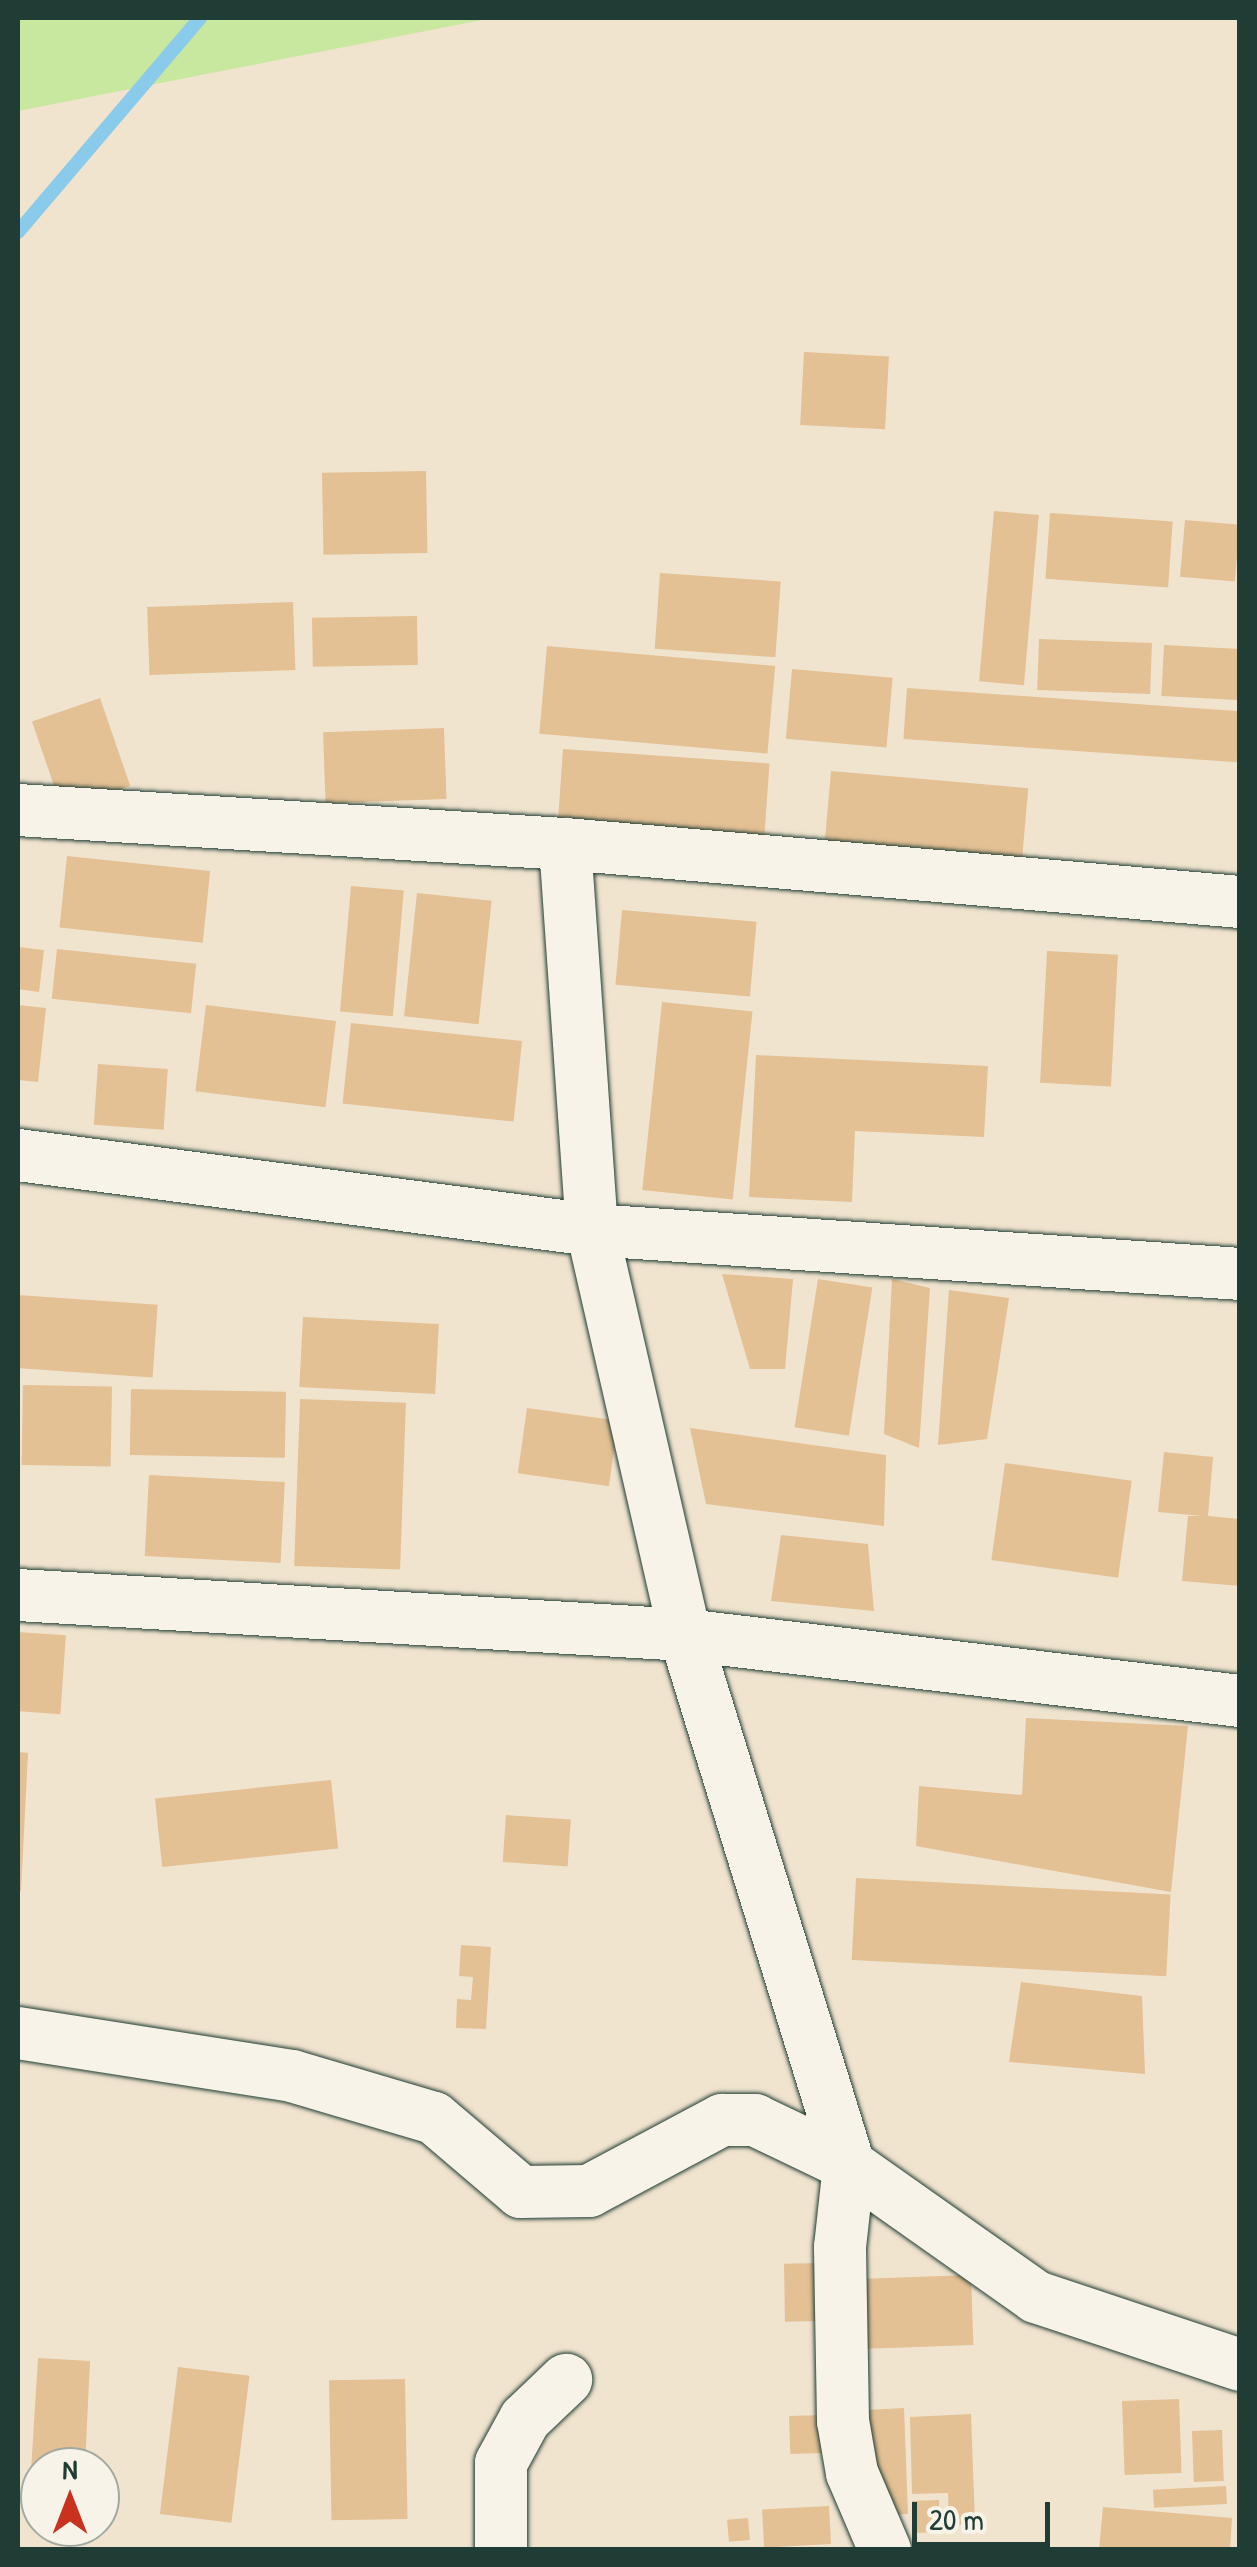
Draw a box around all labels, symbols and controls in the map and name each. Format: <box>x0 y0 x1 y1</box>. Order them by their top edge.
north arrow <box>20 2447 120 2547</box>
text: N <box>63 2450 77 2488</box>
scale bar <box>917 2482 1054 2544</box>
text: 20 m <box>929 2499 984 2539</box>

